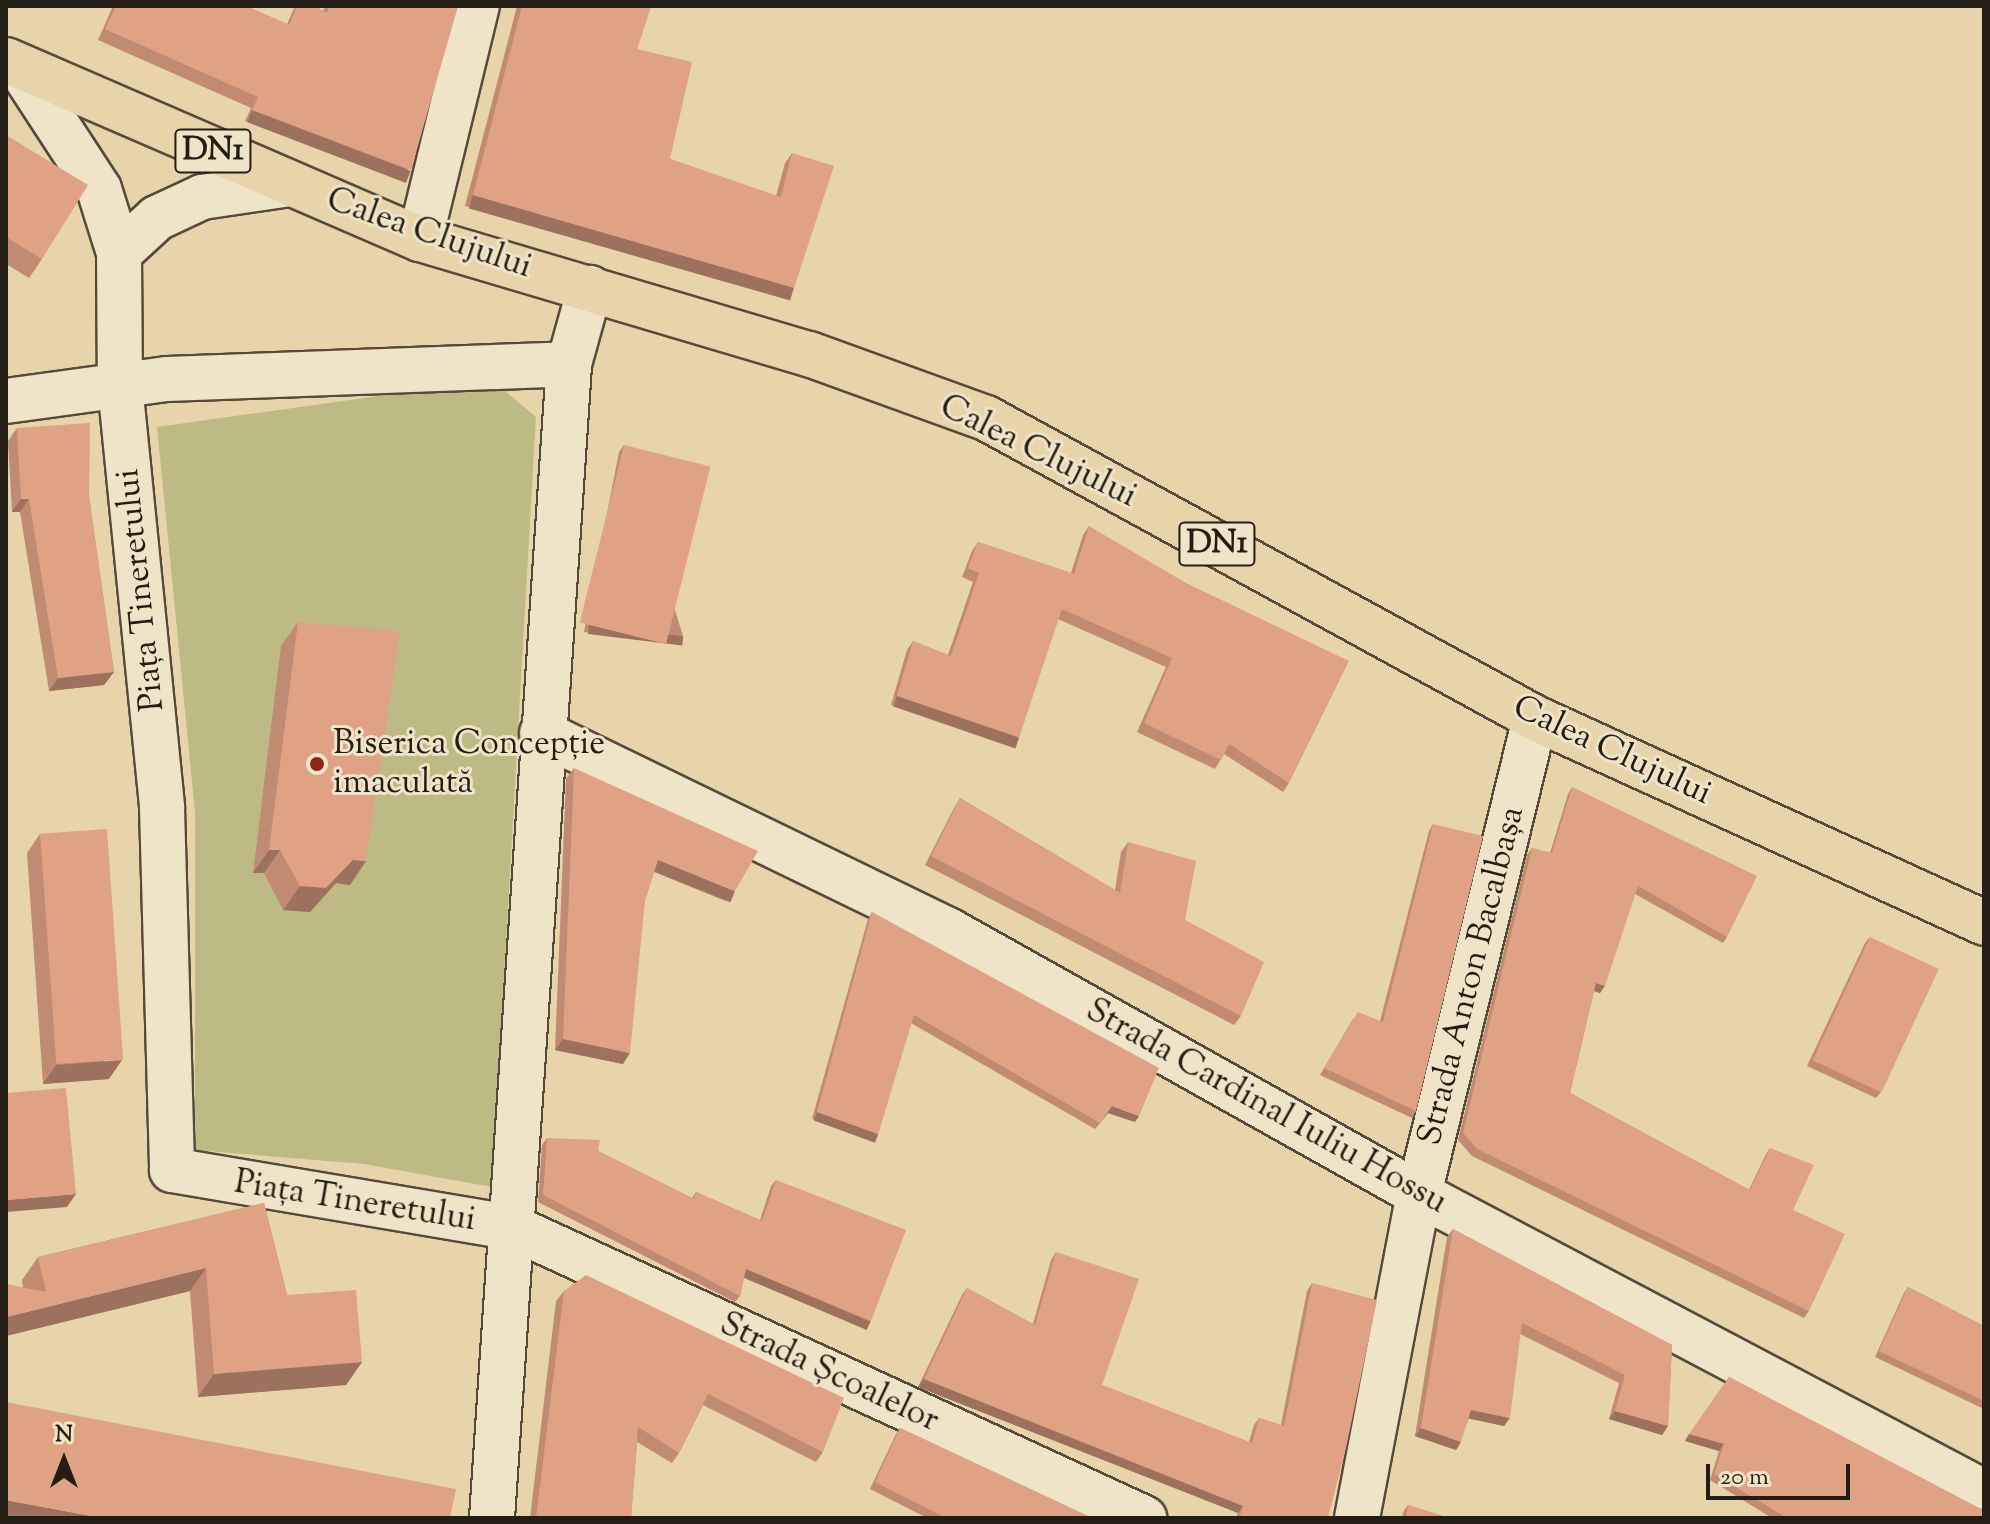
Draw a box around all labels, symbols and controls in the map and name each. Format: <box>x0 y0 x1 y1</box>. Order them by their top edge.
road number: DN1 <box>173 123 253 179</box>
street label: Calea Clujului <box>321 180 537 288</box>
street label: Calea Clujului <box>933 387 1143 517</box>
street label: Piața Tineretului <box>108 467 174 713</box>
road number: DN1 <box>1177 516 1257 572</box>
street label: Calea Clujului <box>1506 687 1718 815</box>
place label: Biserica Concepție imaculată <box>333 724 605 804</box>
marker: Biserica Concepție imaculată <box>308 755 326 773</box>
street label: Strada Anton Bacalbașa <box>1410 802 1534 1150</box>
street label: Strada Cardinal Iuliu Hossu <box>1078 991 1454 1223</box>
street label: Piața Tineretului <box>231 1163 479 1241</box>
street label: Strada Școalelor <box>713 1304 945 1442</box>
north arrow <box>24 1420 104 1500</box>
text: N <box>55 1420 73 1452</box>
scale bar <box>1710 1448 1854 1498</box>
text: 20 m <box>1720 1461 1769 1495</box>

